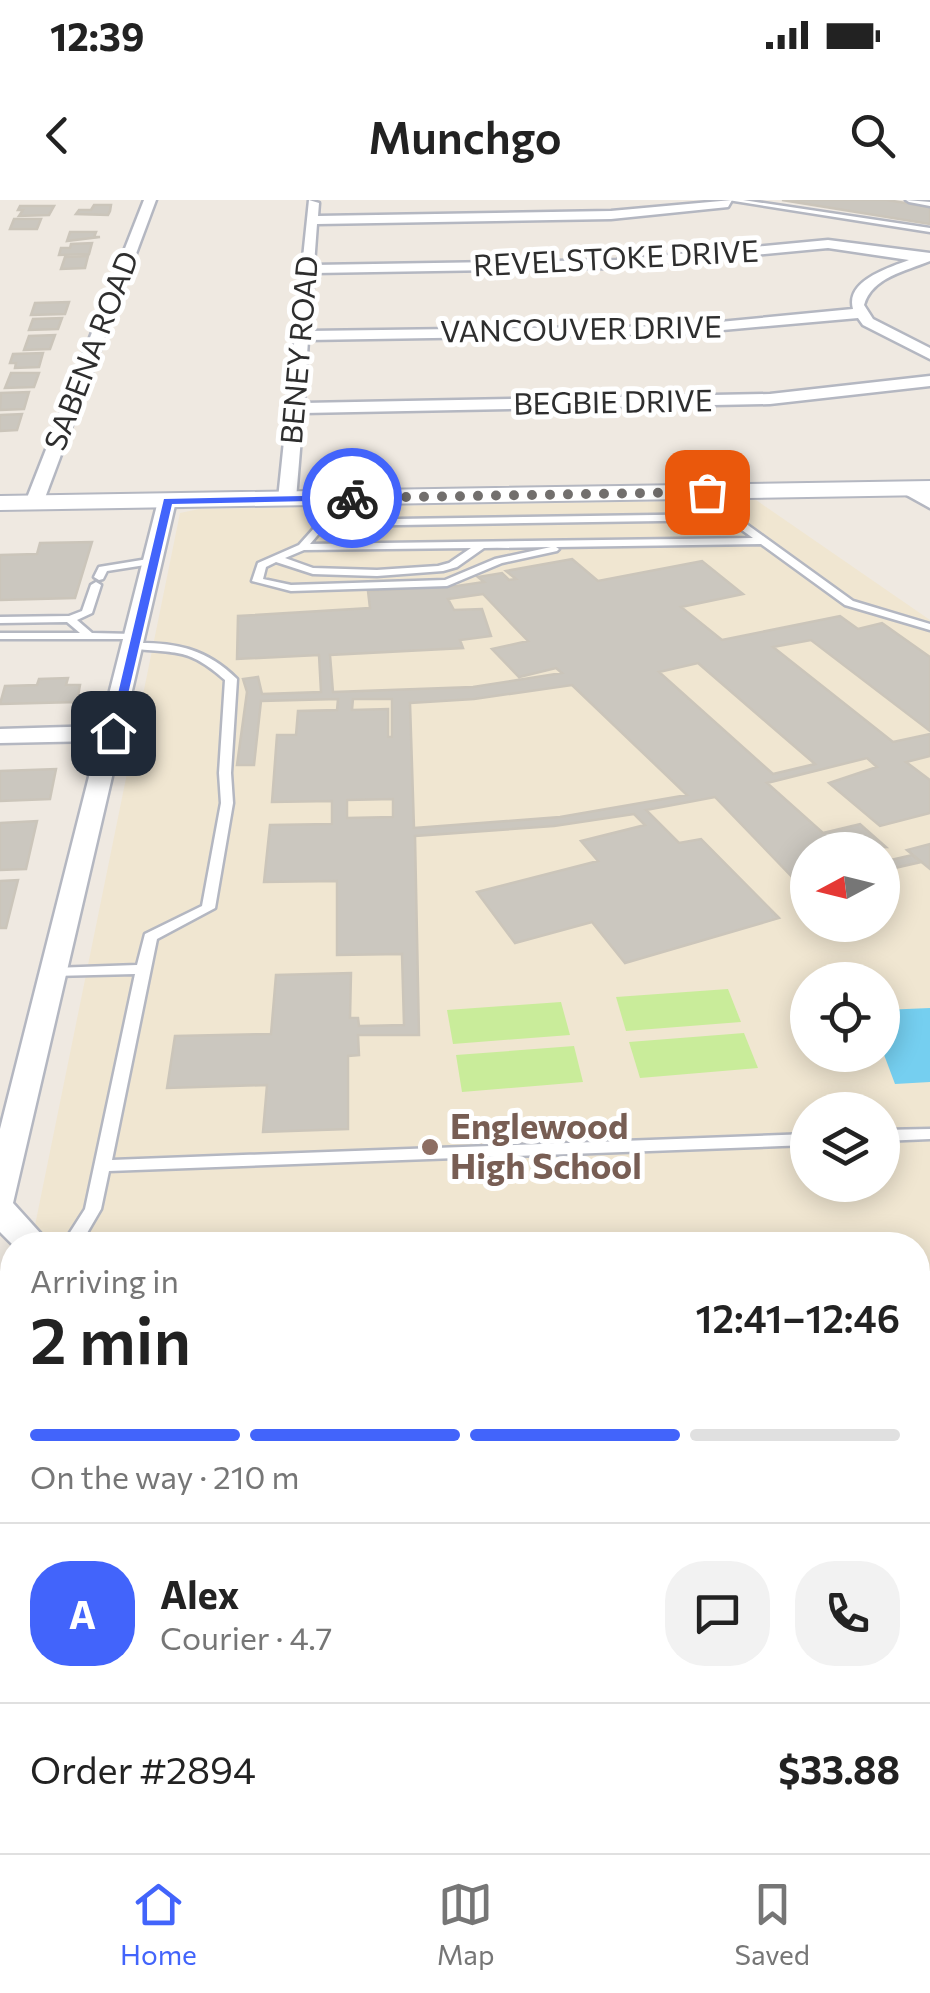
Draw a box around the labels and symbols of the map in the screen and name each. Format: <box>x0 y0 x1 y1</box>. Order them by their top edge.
street label: REVELSTOKE DRIVE <box>472 231 760 282</box>
street label: SABENA ROAD <box>35 245 145 455</box>
street label: BENEY ROAD <box>271 254 324 446</box>
street label: VANCOUVER DRIVE <box>440 307 722 348</box>
street label: BEGBIE DRIVE <box>513 380 713 421</box>
courier <box>302 448 402 548</box>
pin <box>665 450 750 535</box>
pin <box>71 691 156 776</box>
north arrow <box>790 832 900 942</box>
place label: Englewood High School <box>450 1103 642 1186</box>
marker: Englewood High School <box>419 1136 441 1158</box>

